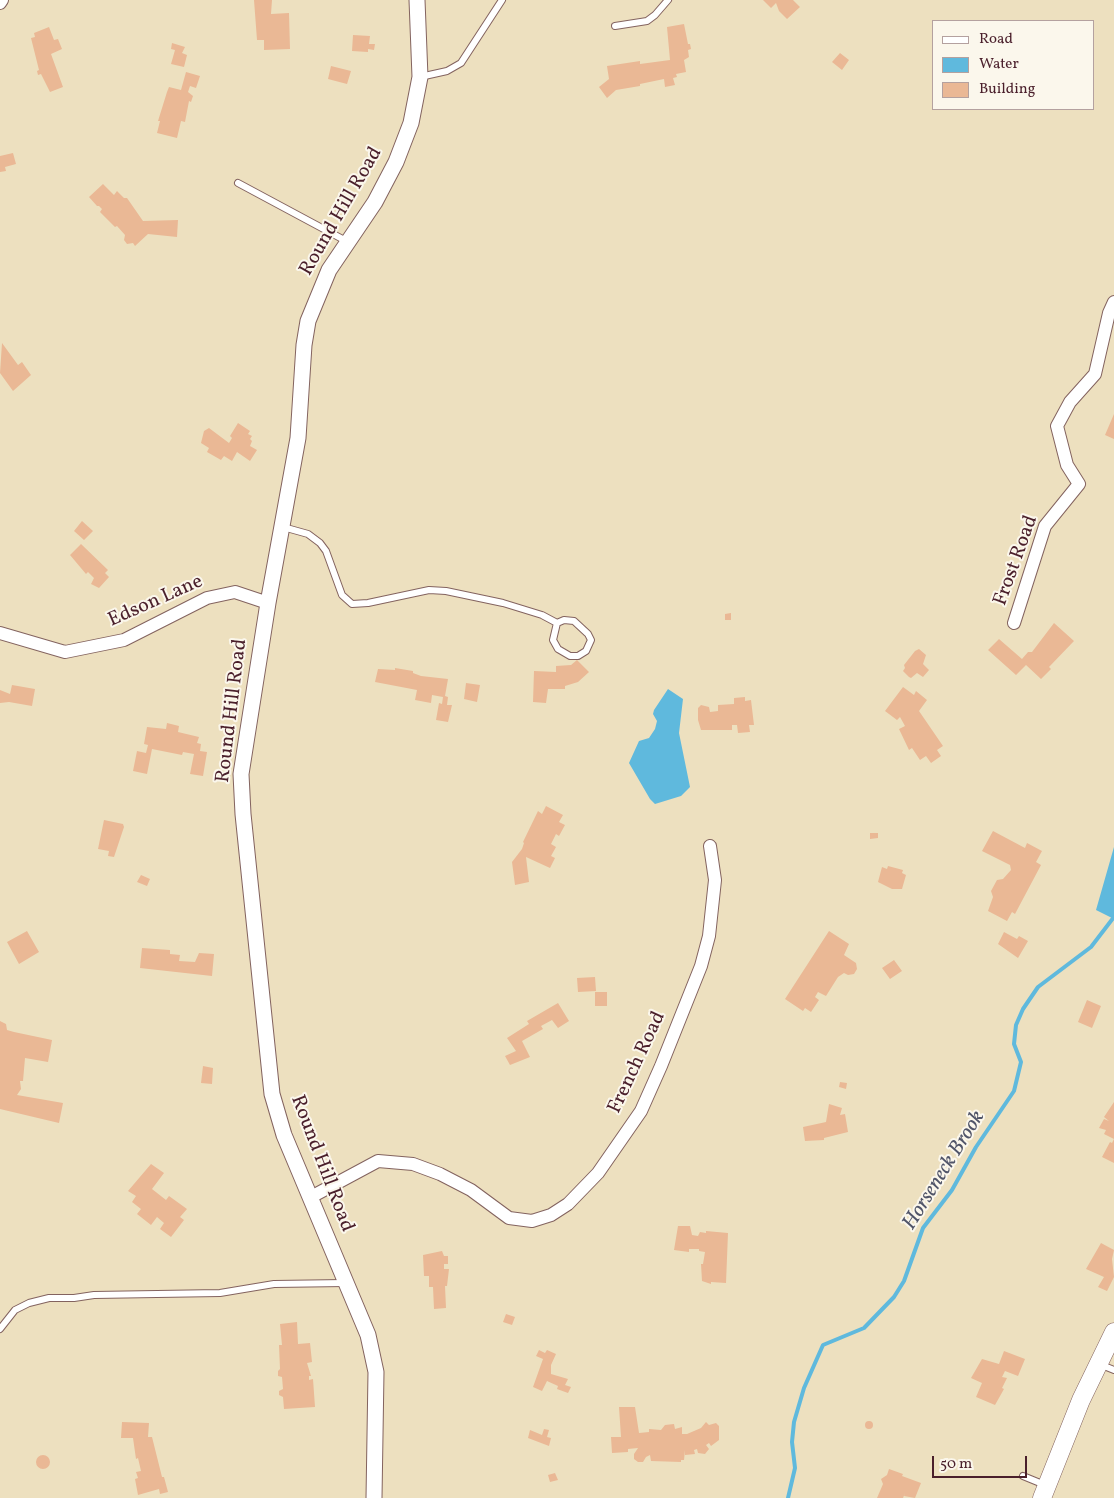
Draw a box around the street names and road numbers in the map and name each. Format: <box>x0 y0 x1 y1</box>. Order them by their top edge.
street label: Round Hill Road <box>295 143 389 281</box>
street label: Frost Road <box>990 513 1044 609</box>
street label: Edson Lane <box>105 570 207 634</box>
street label: Round Hill Road <box>212 638 254 784</box>
street label: French Road <box>604 1008 672 1118</box>
street label: Round Hill Road <box>284 1092 358 1236</box>

